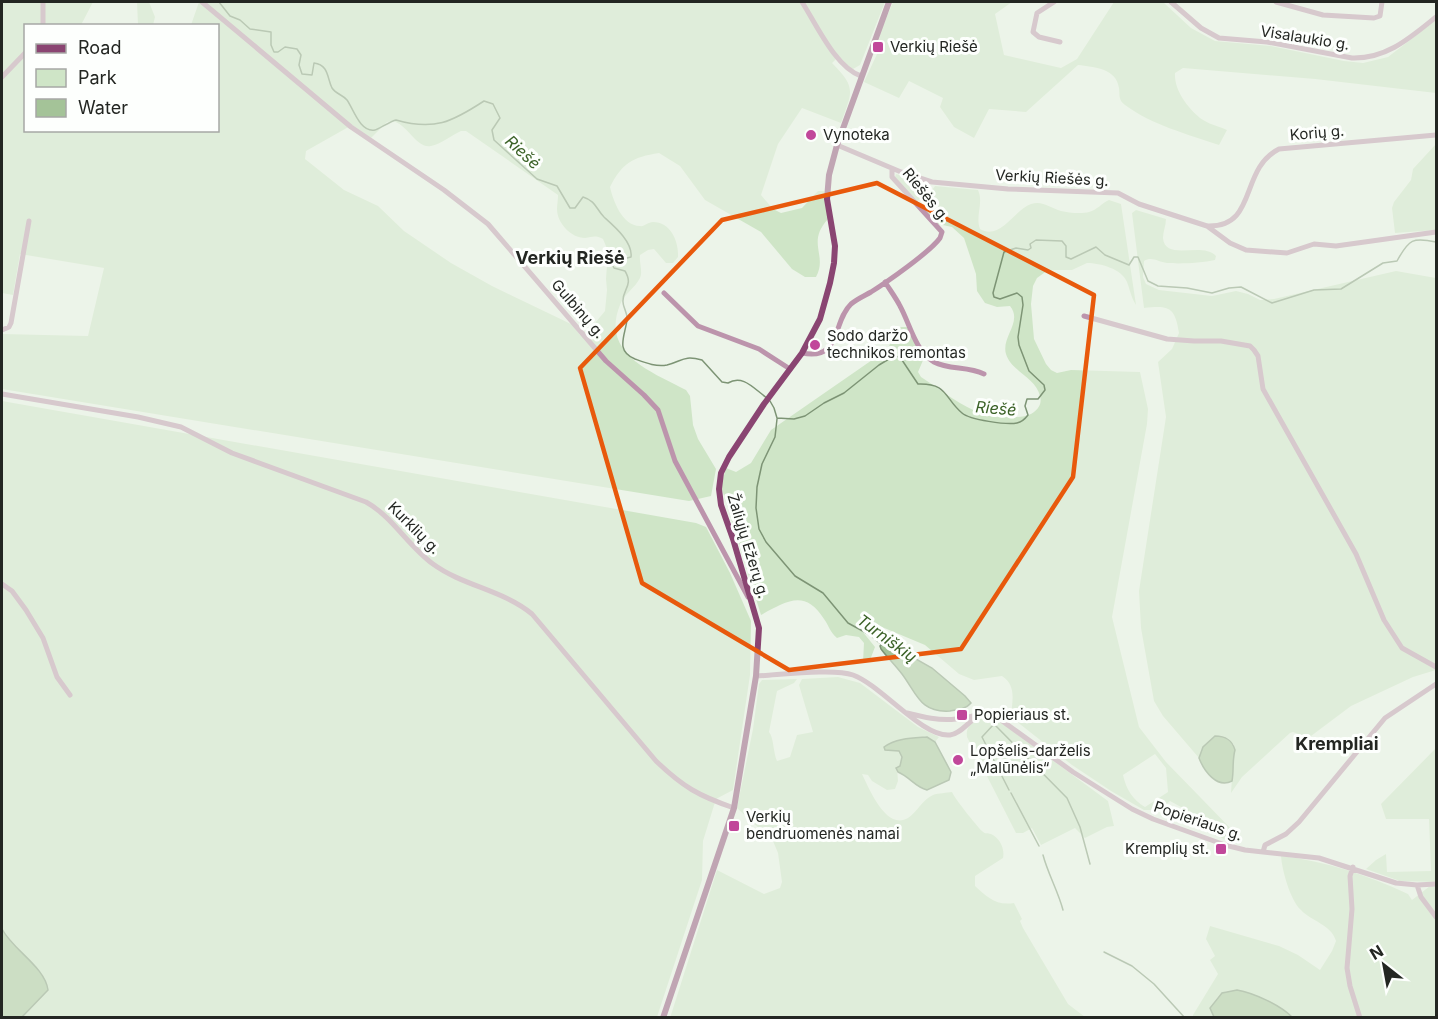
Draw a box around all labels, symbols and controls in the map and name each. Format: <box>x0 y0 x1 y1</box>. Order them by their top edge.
street label: Visalaukio g. <box>1259 21 1351 54</box>
legend <box>24 24 219 132</box>
text: Road <box>78 37 121 58</box>
place label: Verkių Riešė <box>890 37 978 56</box>
marker: Verkių Riešė <box>871 40 885 54</box>
text: Park <box>78 67 117 88</box>
text: Water <box>78 97 128 118</box>
street label: Korių g. <box>1289 121 1345 144</box>
place label: Vynoteka <box>823 125 890 144</box>
marker: Vynoteka <box>804 128 818 142</box>
water label: Riešė <box>501 131 545 173</box>
street label: Riešės g. <box>899 164 954 226</box>
street label: Verkių Riešės g. <box>995 165 1109 190</box>
district label: Verkių Riešė <box>515 247 625 268</box>
street label: Gulbinų g. <box>548 275 609 342</box>
place label: Sodo daržo technikos remontas <box>827 326 966 362</box>
marker: Sodo daržo technikos remontas <box>808 338 822 352</box>
water label: Riešė <box>975 396 1017 420</box>
street label: Žaliųjų Ežerų g. <box>723 491 773 601</box>
street label: Kurklių g. <box>384 497 445 558</box>
water label: Turniškių <box>853 610 921 666</box>
place label: Popieriaus st. <box>974 705 1070 724</box>
marker: Popieriaus st. <box>955 708 969 722</box>
district label: Krempliai <box>1295 733 1379 754</box>
place label: Lopšelis-darželis „Malūnėlis“ <box>970 741 1091 777</box>
marker: Lopšelis-darželis „Malūnėlis“ <box>951 753 965 767</box>
street label: Popieriaus g. <box>1151 796 1245 845</box>
place label: Verkių bendruomenės namai <box>746 807 900 843</box>
marker: Verkių bendruomenės namai <box>727 819 741 833</box>
place label: Kremplių st. <box>1125 839 1209 858</box>
marker: Kremplių st. <box>1214 842 1228 856</box>
north arrow <box>1354 935 1414 995</box>
text: N <box>1366 940 1387 964</box>

